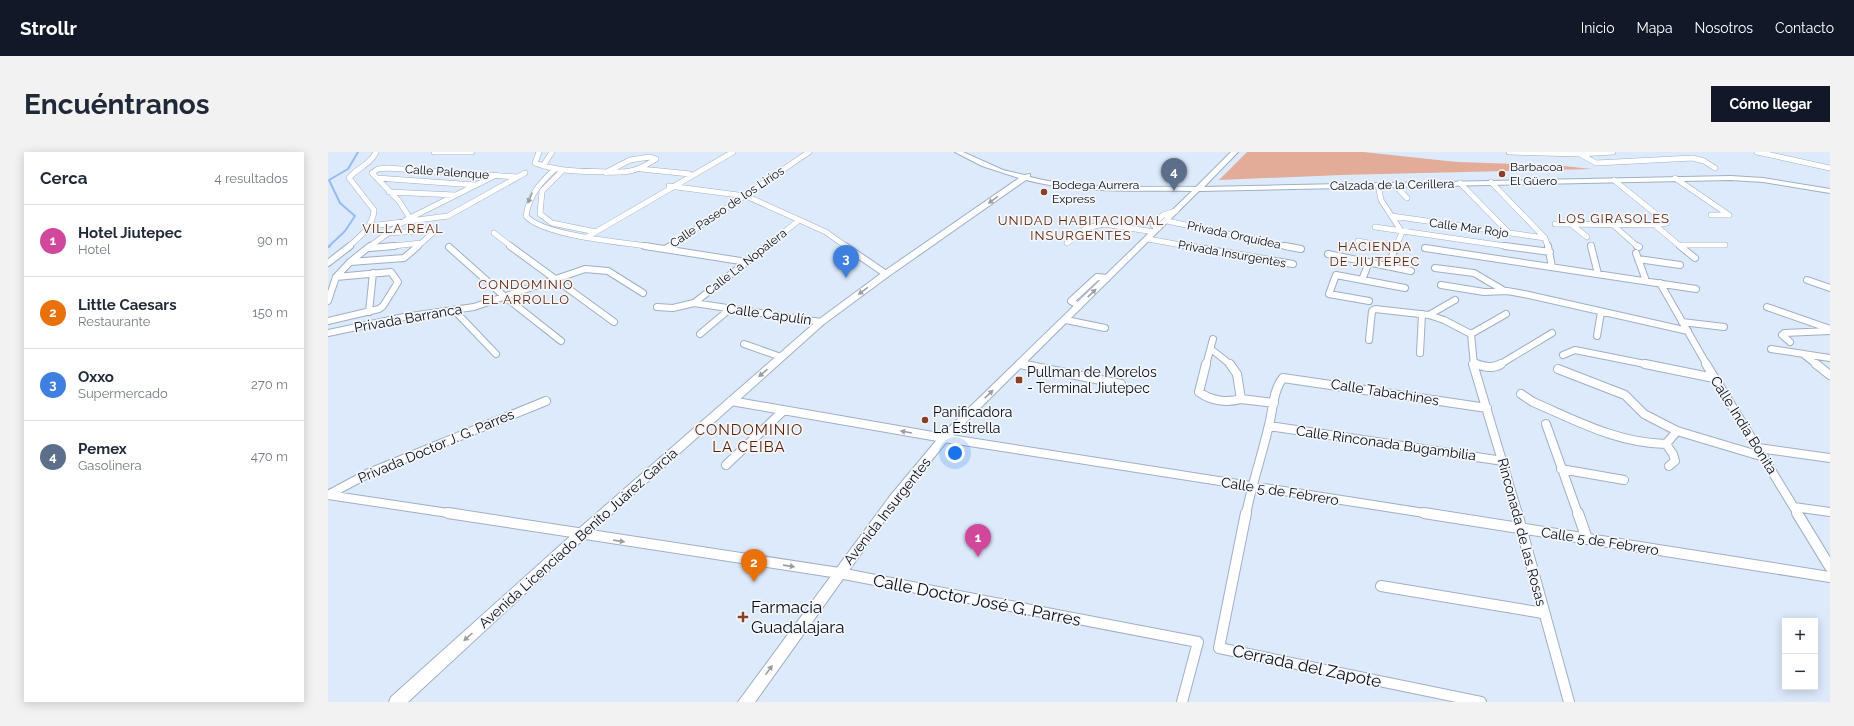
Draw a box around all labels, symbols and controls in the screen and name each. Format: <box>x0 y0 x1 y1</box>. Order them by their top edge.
text: Strollr <box>20 17 77 39</box>
text: Inicio <box>1581 20 1614 36</box>
text: Mapa <box>1636 20 1673 36</box>
text: Nosotros <box>1695 20 1753 36</box>
text: Contacto <box>1775 20 1834 36</box>
button: Cómo llegar <box>1711 86 1830 122</box>
text: Encuéntranos <box>24 88 210 121</box>
pin: 4 <box>1161 158 1187 191</box>
place label: Barbacoa El Güero <box>1510 160 1563 188</box>
street label: Calle Palenque <box>404 162 490 182</box>
street label: Calle Paseo de los Lirios <box>667 163 787 250</box>
text: Cerca <box>40 168 88 188</box>
marker: Barbacoa El Güero <box>1497 169 1507 179</box>
text: 4 resultados <box>215 171 288 186</box>
street label: Calzada de la Cerillera <box>1330 177 1454 193</box>
place label: Bodega Aurrera Express <box>1052 178 1139 206</box>
marker: Bodega Aurrera Express <box>1039 187 1049 197</box>
one-way arrow <box>527 193 533 204</box>
one-way arrow <box>988 196 998 204</box>
district label: LOS GIRASOLES <box>1558 211 1670 226</box>
district label: UNIDAD HABITACIONAL INSURGENTES <box>998 213 1164 243</box>
street label: Calle Mar Rojo <box>1428 215 1510 241</box>
street label: Privada Orquídea <box>1186 218 1282 252</box>
district label: VILLA REAL <box>362 221 444 236</box>
text: Hotel Jiutepec <box>78 224 182 242</box>
street label: Calle La Nopalera <box>703 226 789 298</box>
text: 1 <box>50 233 56 248</box>
text: 90 m <box>257 233 288 248</box>
street label: Privada Insurgentes <box>1177 238 1287 270</box>
district label: HACIENDA DE JIUTEPEC <box>1329 239 1421 269</box>
text: Hotel <box>78 242 111 257</box>
pin: 3 <box>833 245 859 278</box>
district label: CONDOMINIO EL ARROLLO <box>478 277 574 307</box>
one-way arrow <box>858 286 869 295</box>
one-way arrow <box>1087 288 1097 298</box>
text: Little Caesars <box>78 296 177 314</box>
street label: Calle Capulín <box>725 300 813 328</box>
street label: Privada Barranca <box>353 301 463 335</box>
text: 2 <box>49 305 57 320</box>
text: 150 m <box>252 305 288 320</box>
text: Restaurante <box>78 314 150 329</box>
place label: Pullman de Morelos - Terminal Jiutepec <box>1027 364 1157 396</box>
text: Oxxo <box>78 368 114 386</box>
one-way arrow <box>758 368 768 378</box>
street label: Calle India Bonita <box>1707 373 1781 477</box>
marker: Pullman de Morelos - Terminal Jiutepec <box>1014 375 1024 385</box>
street label: Calle Tabachines <box>1330 376 1440 408</box>
text: 3 <box>49 377 57 392</box>
text: 270 m <box>251 377 288 392</box>
text: Supermercado <box>78 386 168 401</box>
one-way arrow <box>984 389 994 399</box>
place label: Panificadora La Estrella <box>933 404 1012 436</box>
street label: Privada Doctor J. G. Parres <box>356 406 517 486</box>
marker: Panificadora La Estrella <box>920 415 930 425</box>
district label: CONDOMINIO LA CEIBA <box>695 421 803 456</box>
street label: Calle Rinconada Bugambilia <box>1295 422 1477 464</box>
one-way arrow <box>900 429 912 435</box>
text: Pemex <box>78 440 127 458</box>
your location <box>945 443 965 463</box>
street label: Avenida Licenciado Benito Juárez García <box>476 445 680 631</box>
text: 4 <box>49 449 57 464</box>
text: 470 m <box>251 449 288 464</box>
street label: Avenida Insurgentes <box>840 454 934 568</box>
street label: Rinconada de las Rosas <box>1495 456 1550 608</box>
text: Gasolinera <box>78 458 142 473</box>
street label: Calle 5 de Febrero <box>1220 474 1340 508</box>
pin: 1 <box>965 524 991 557</box>
street label: Calle 5 de Febrero <box>1540 524 1660 558</box>
one-way arrow <box>613 538 625 544</box>
pin: 2 <box>741 549 767 582</box>
one-way arrow <box>783 563 795 569</box>
street label: Calle Doctor José G. Parres <box>871 570 1083 630</box>
place label: Farmacia Guadalajara <box>751 597 845 637</box>
marker: Farmacia Guadalajara <box>738 612 748 622</box>
map controls <box>1782 618 1818 690</box>
button: + <box>1782 618 1818 654</box>
one-way arrow <box>463 632 473 642</box>
street label: Cerrada del Zapote <box>1231 640 1383 692</box>
button: − <box>1782 654 1818 690</box>
one-way arrow <box>765 665 773 676</box>

